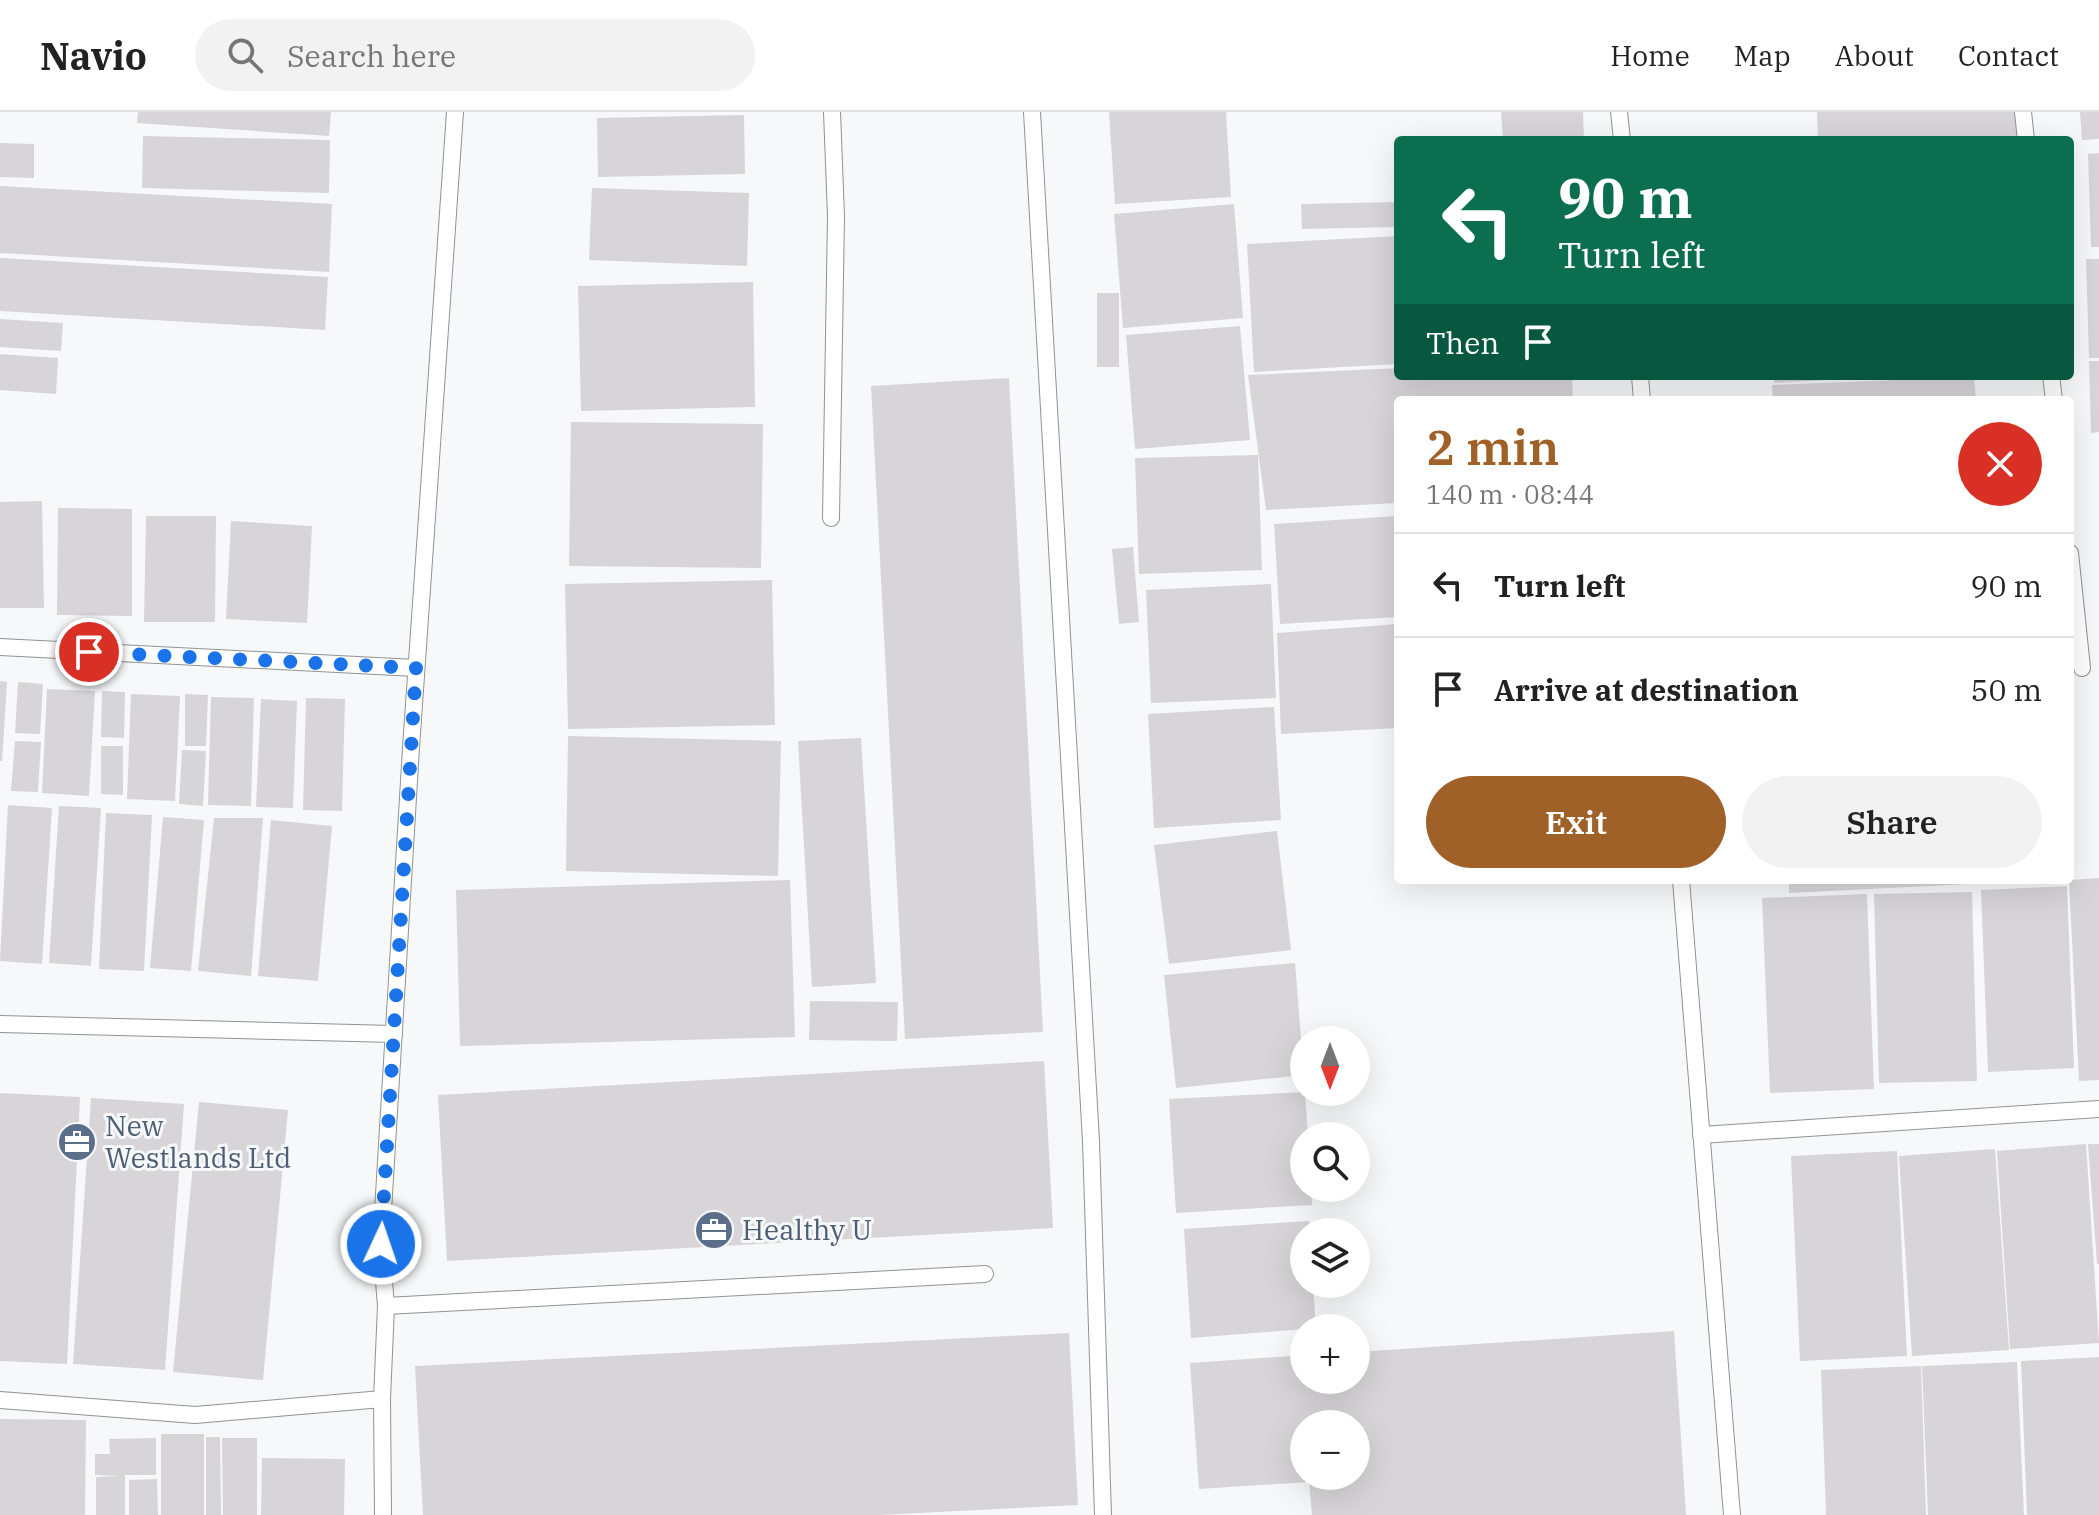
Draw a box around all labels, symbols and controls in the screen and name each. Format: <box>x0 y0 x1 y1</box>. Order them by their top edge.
search box <box>195 19 755 91</box>
text: Navio <box>40 31 147 80</box>
icon: search <box>223 33 267 77</box>
text: Search here <box>287 36 456 75</box>
text: Home <box>1610 37 1690 74</box>
text: Map <box>1734 37 1791 74</box>
text: About <box>1835 37 1914 74</box>
text: Contact <box>1958 37 2059 74</box>
text: 90 m <box>1558 161 1693 233</box>
icon: left <box>1426 168 1530 272</box>
text: Turn left <box>1558 231 1705 278</box>
icon: arrive <box>1516 320 1560 364</box>
text: Then <box>1426 323 1500 362</box>
text: 2 min <box>1426 416 1559 478</box>
button: close <box>1958 422 2042 506</box>
text: 140 m · 08:44 <box>1426 477 1594 511</box>
icon: left <box>1426 563 1470 607</box>
text: Turn left <box>1494 566 1626 605</box>
text: 90 m <box>1970 566 2042 605</box>
pin <box>55 618 123 686</box>
icon: arrive <box>67 630 111 674</box>
icon: arrive <box>1426 667 1470 711</box>
text: Arrive at destination <box>1494 670 1799 709</box>
text: 50 m <box>1970 670 2042 709</box>
button: Exit <box>1426 776 1726 868</box>
button: Share <box>1742 776 2042 868</box>
north arrow <box>1290 1026 1370 1106</box>
map controls <box>1290 1026 1370 1490</box>
place label: New Westlands Ltd <box>105 1107 291 1176</box>
office icon: New Westlands Ltd <box>56 1121 98 1163</box>
button: search <box>1290 1122 1370 1202</box>
position arrow <box>339 1202 423 1286</box>
office icon: Healthy U <box>693 1209 735 1251</box>
place label: Healthy U <box>742 1211 872 1248</box>
button: layers <box>1290 1218 1370 1298</box>
button: + <box>1290 1314 1370 1394</box>
button: − <box>1290 1410 1370 1490</box>

